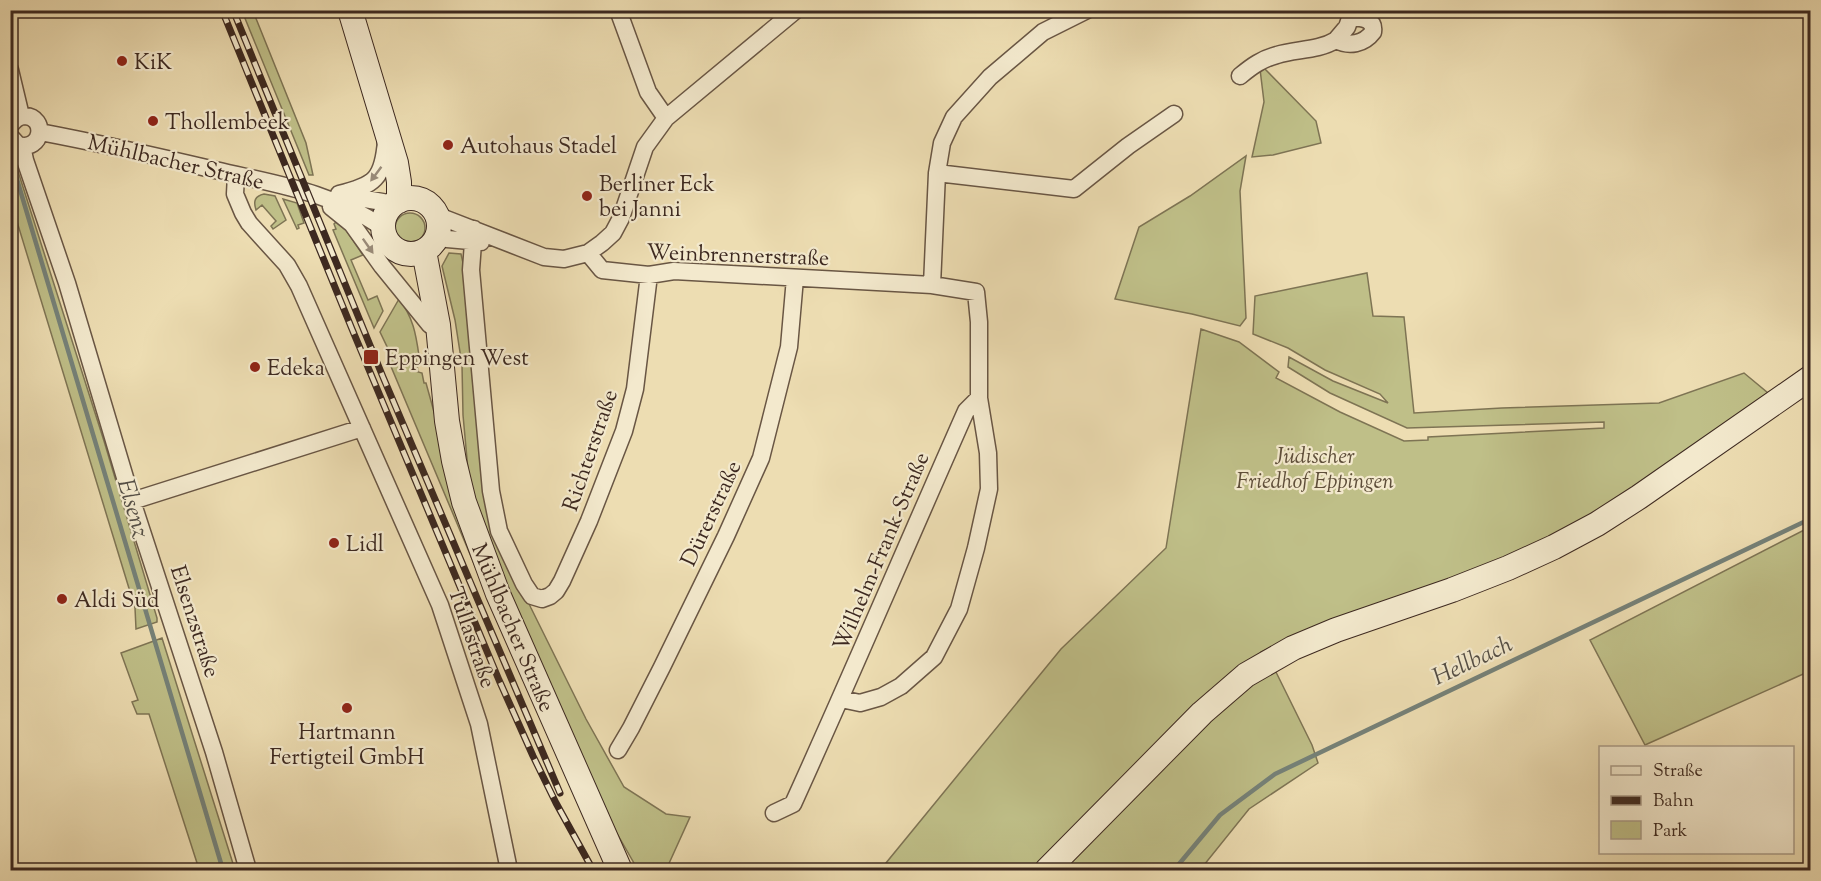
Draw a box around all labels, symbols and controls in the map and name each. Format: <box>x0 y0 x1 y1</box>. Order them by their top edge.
place label: KiK <box>134 48 172 80</box>
marker: KiK <box>115 54 129 68</box>
place label: Thollembeek <box>165 108 290 140</box>
marker: Thollembeek <box>146 114 160 128</box>
street label: Mühlbacher Straße <box>84 128 267 200</box>
place label: Autohaus Stadel <box>460 132 617 164</box>
marker: Autohaus Stadel <box>441 138 455 152</box>
one-way arrow <box>370 166 382 182</box>
place label: Berliner Eck bei Janni <box>599 170 715 227</box>
marker: Berliner Eck bei Janni <box>580 189 594 203</box>
one-way arrow <box>362 238 374 254</box>
street label: Weinbrennerstraße <box>646 238 830 276</box>
place label: Eppingen West <box>385 344 529 376</box>
marker: Eppingen West <box>362 348 380 366</box>
place label: Edeka <box>267 354 325 386</box>
marker: Edeka <box>248 360 262 374</box>
street label: Richterstraße <box>556 386 628 516</box>
park label: Jüdischer Friedhof Eppingen <box>1236 442 1394 499</box>
street label: Wilhelm-Frank-Straße <box>826 448 939 657</box>
street label: Dürerstraße <box>674 456 751 572</box>
water label: Elsenz <box>107 474 157 543</box>
place label: Lidl <box>346 530 384 562</box>
marker: Lidl <box>327 536 341 550</box>
street label: Mühlbacher Straße <box>461 539 561 717</box>
street label: Elsenzstraße <box>160 562 226 682</box>
street label: Tullastraße <box>438 583 502 693</box>
place label: Aldi Süd <box>74 586 159 618</box>
marker: Aldi Süd <box>55 592 69 606</box>
water label: Hellbach <box>1427 628 1519 695</box>
marker: Hartmann Fertigteil GmbH <box>340 701 354 715</box>
place label: Hartmann Fertigteil GmbH <box>269 718 425 775</box>
legend <box>1599 746 1794 854</box>
text: Straße <box>1653 759 1703 785</box>
text: Bahn <box>1653 789 1694 815</box>
text: Park <box>1653 819 1688 845</box>

